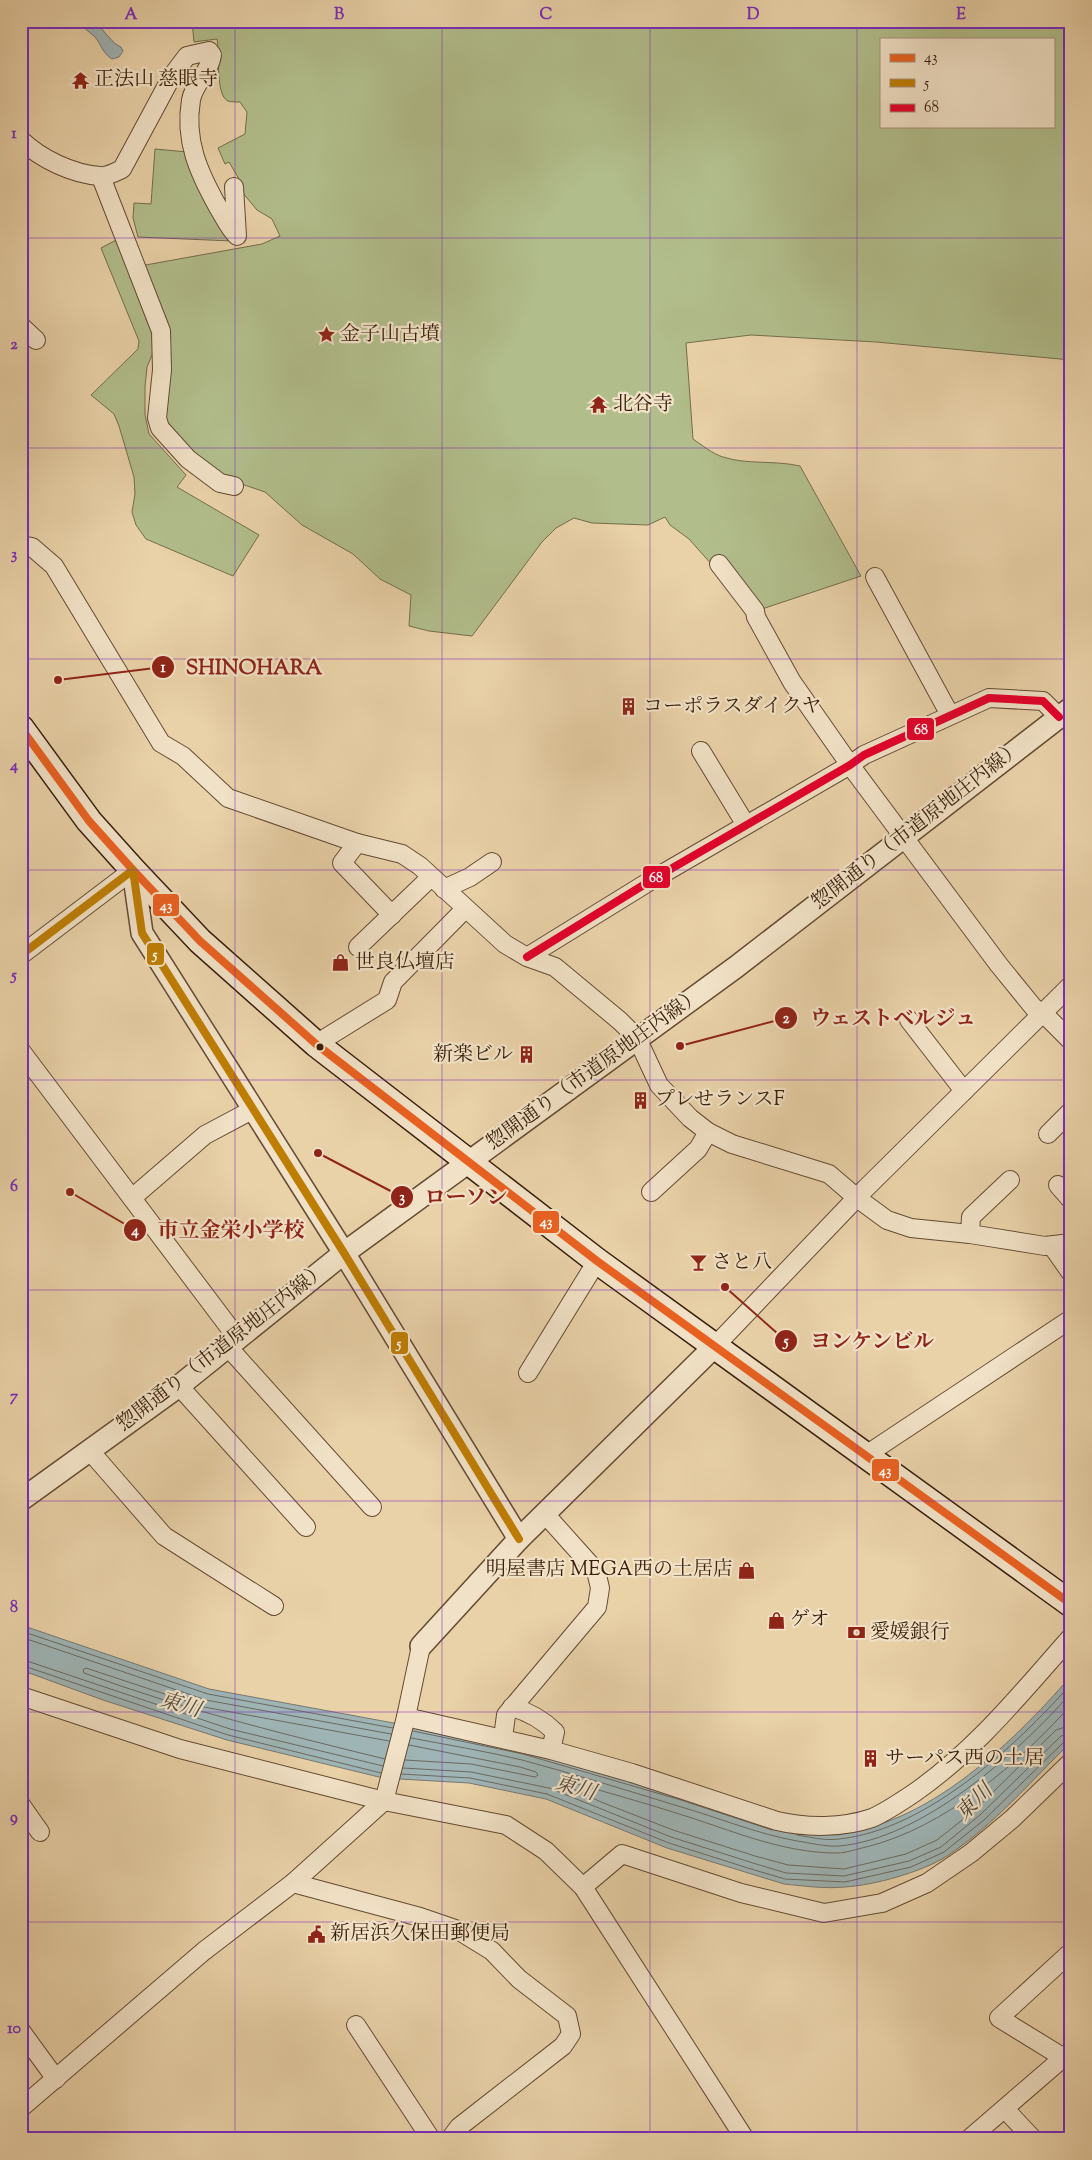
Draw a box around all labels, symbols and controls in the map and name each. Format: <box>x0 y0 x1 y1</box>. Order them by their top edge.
text: A <box>125 4 138 27</box>
text: B <box>334 4 344 27</box>
text: C <box>540 4 553 27</box>
text: D <box>747 4 760 27</box>
text: E <box>956 4 966 27</box>
legend <box>880 38 1054 128</box>
text: 43 <box>924 48 938 69</box>
place label: 正法山 慈眼寺 <box>94 66 218 95</box>
temple icon: 正法山 慈眼寺 <box>70 70 90 90</box>
text: 5 <box>923 74 929 95</box>
text: 68 <box>924 98 939 119</box>
text: 1 <box>11 123 17 146</box>
place label: 金子山古墳 <box>340 321 440 350</box>
place icon: 金子山古墳 <box>316 325 336 345</box>
text: 2 <box>10 334 18 357</box>
place label: 北谷寺 <box>613 391 673 420</box>
temple icon: 北谷寺 <box>589 395 609 415</box>
text: 3 <box>11 544 18 567</box>
callout: SHINOHARA <box>151 649 332 685</box>
text: SHINOHARA <box>186 654 323 684</box>
text: 1 <box>160 658 166 679</box>
place label: コーポラスダイクヤ <box>643 693 822 722</box>
building icon: コーポラスダイクヤ <box>619 697 639 717</box>
line badge: 68 <box>906 717 935 741</box>
text: 68 <box>914 721 928 741</box>
street label: 惣開通り（市道原地庄内線） <box>807 735 1029 917</box>
text: 4 <box>9 755 18 778</box>
line badge: 68 <box>642 865 671 889</box>
text: 68 <box>649 869 663 889</box>
line badge: 43 <box>152 893 180 917</box>
text: 43 <box>159 897 173 917</box>
line badge: 5 <box>146 942 165 966</box>
text: 5 <box>152 946 158 966</box>
place label: 世良仏壇店 <box>355 949 455 978</box>
shop icon: 世良仏壇店 <box>331 953 351 973</box>
text: 5 <box>9 965 17 988</box>
street label: 惣開通り（市道原地庄内線） <box>481 982 709 1158</box>
callout: ウェストベルジュ <box>774 1000 987 1036</box>
text: ウェストベルジュ <box>810 1005 976 1035</box>
text: 2 <box>782 1009 790 1030</box>
place label: 新楽ビル <box>433 1041 513 1070</box>
unlabelled marker <box>315 1042 325 1052</box>
building icon: 新楽ビル <box>517 1045 537 1065</box>
place label: プレせランスF <box>655 1086 785 1115</box>
building icon: プレせランスF <box>631 1090 651 1110</box>
text: 6 <box>10 1176 18 1199</box>
callout: ローソン <box>389 1179 518 1215</box>
text: ローソン <box>424 1184 508 1214</box>
text: 3 <box>399 1188 405 1209</box>
line badge: 43 <box>532 1210 560 1234</box>
callout: 市立金栄小学校 <box>123 1212 315 1248</box>
text: 43 <box>539 1213 553 1233</box>
text: 市立金栄小学校 <box>158 1217 305 1247</box>
text: 4 <box>130 1221 139 1242</box>
place label: さと八 <box>712 1249 772 1278</box>
bar icon: さと八 <box>688 1253 708 1273</box>
street label: 惣開通り（市道原地庄内線） <box>112 1257 334 1439</box>
callout: ヨンケンビル <box>774 1323 945 1359</box>
text: ヨンケンビル <box>810 1328 934 1358</box>
line badge: 5 <box>390 1331 409 1355</box>
text: 5 <box>782 1332 789 1353</box>
text: 5 <box>396 1335 402 1355</box>
text: 7 <box>10 1386 19 1409</box>
line badge: 43 <box>871 1458 900 1482</box>
text: 43 <box>878 1462 892 1482</box>
place label: 明屋書店 MEGA西の土居店 <box>486 1556 733 1585</box>
shop icon: 明屋書店 MEGA西の土居店 <box>737 1560 757 1580</box>
text: 8 <box>10 1597 18 1620</box>
place label: ゲオ <box>790 1606 830 1635</box>
shop icon: ゲオ <box>766 1610 786 1630</box>
place label: 愛媛銀行 <box>870 1619 950 1648</box>
bank icon: 愛媛銀行 <box>846 1623 866 1643</box>
water label: 東川 <box>156 1686 206 1727</box>
place label: サーパス西の土居 <box>885 1745 1044 1774</box>
building icon: サーパス西の土居 <box>861 1749 881 1769</box>
water label: 東川 <box>551 1769 601 1810</box>
water label: 東川 <box>950 1776 1002 1828</box>
text: 9 <box>10 1807 18 1830</box>
place label: 新居浜久保田郵便局 <box>330 1920 510 1949</box>
public building icon: 新居浜久保田郵便局 <box>306 1924 326 1944</box>
text: 10 <box>7 2018 21 2041</box>

